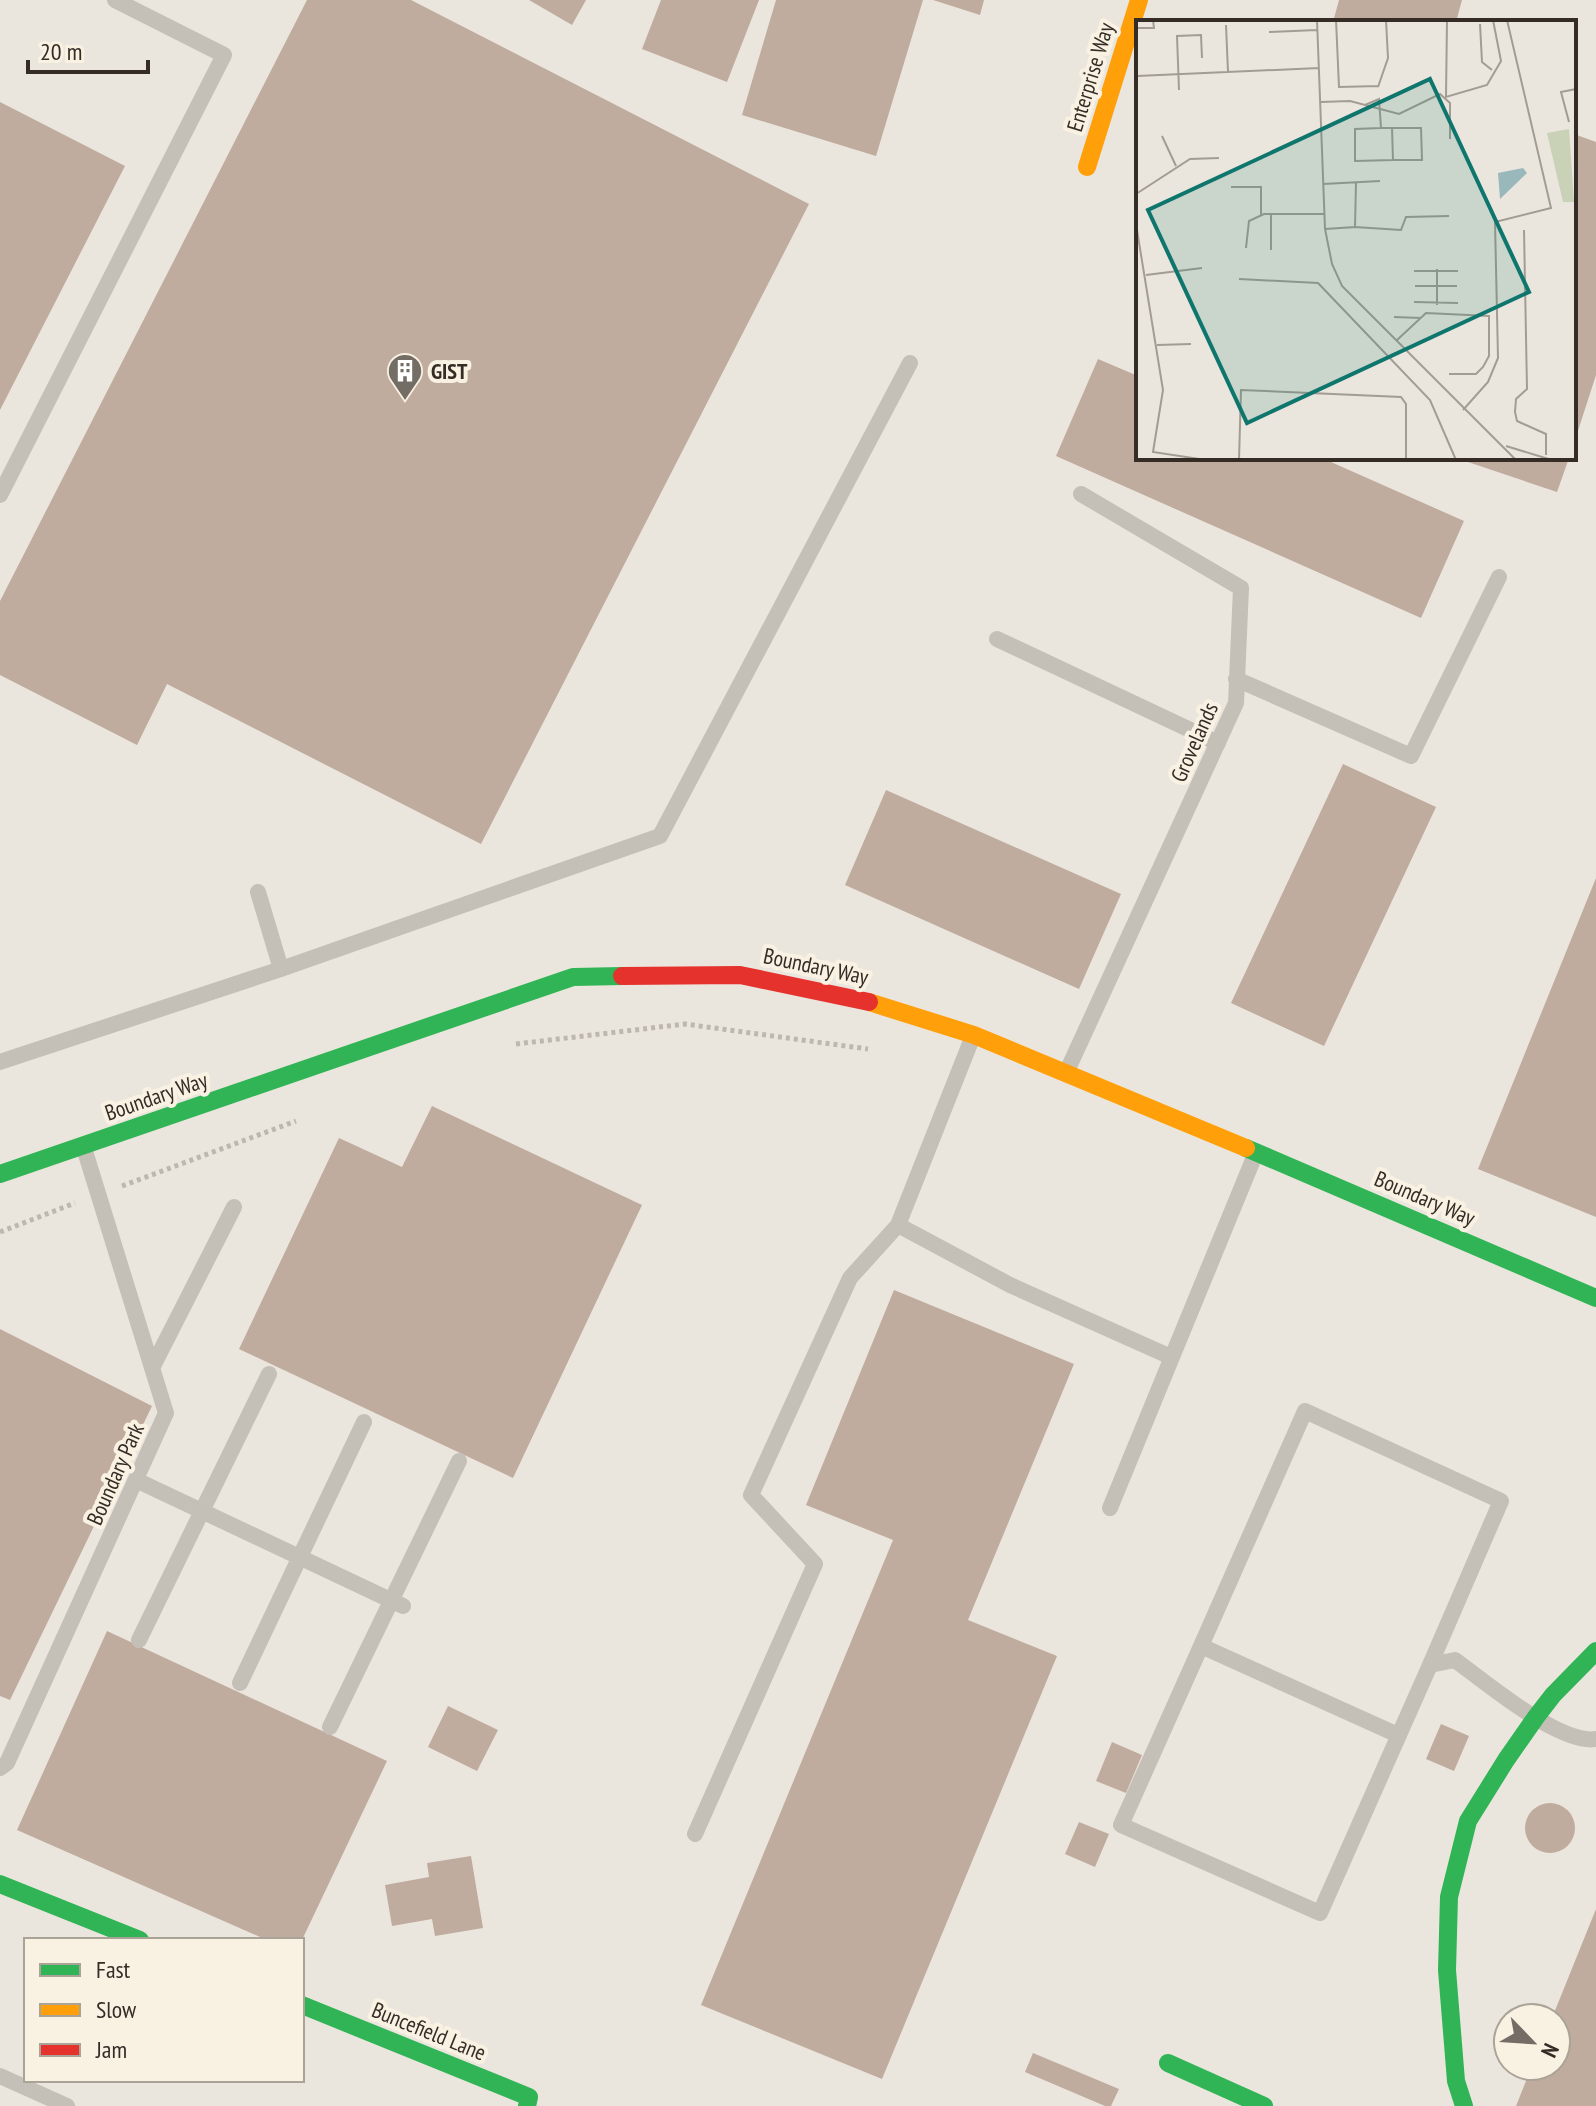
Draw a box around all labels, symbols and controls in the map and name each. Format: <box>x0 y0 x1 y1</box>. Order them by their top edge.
street label: Enterprise Way <box>1060 18 1120 135</box>
inset map <box>1136 20 1576 460</box>
scale bar <box>28 24 148 74</box>
text: 20 m <box>40 36 82 67</box>
building icon: GIST <box>386 352 424 402</box>
place label: GIST <box>431 357 468 385</box>
street label: Grovelands <box>1164 698 1224 786</box>
street label: Boundary Way <box>761 941 872 991</box>
street label: Boundary Way <box>101 1065 212 1127</box>
street label: Boundary Way <box>1371 1164 1480 1232</box>
street label: Boundary Park <box>80 1418 150 1529</box>
legend <box>24 1938 304 2082</box>
text: Fast <box>96 1954 131 1985</box>
text: Slow <box>96 1994 137 2025</box>
street label: Buncefield Lane <box>368 1995 490 2067</box>
north arrow <box>1492 2002 1572 2082</box>
text: Jam <box>95 2034 127 2065</box>
text: N <box>1535 2039 1565 2062</box>

